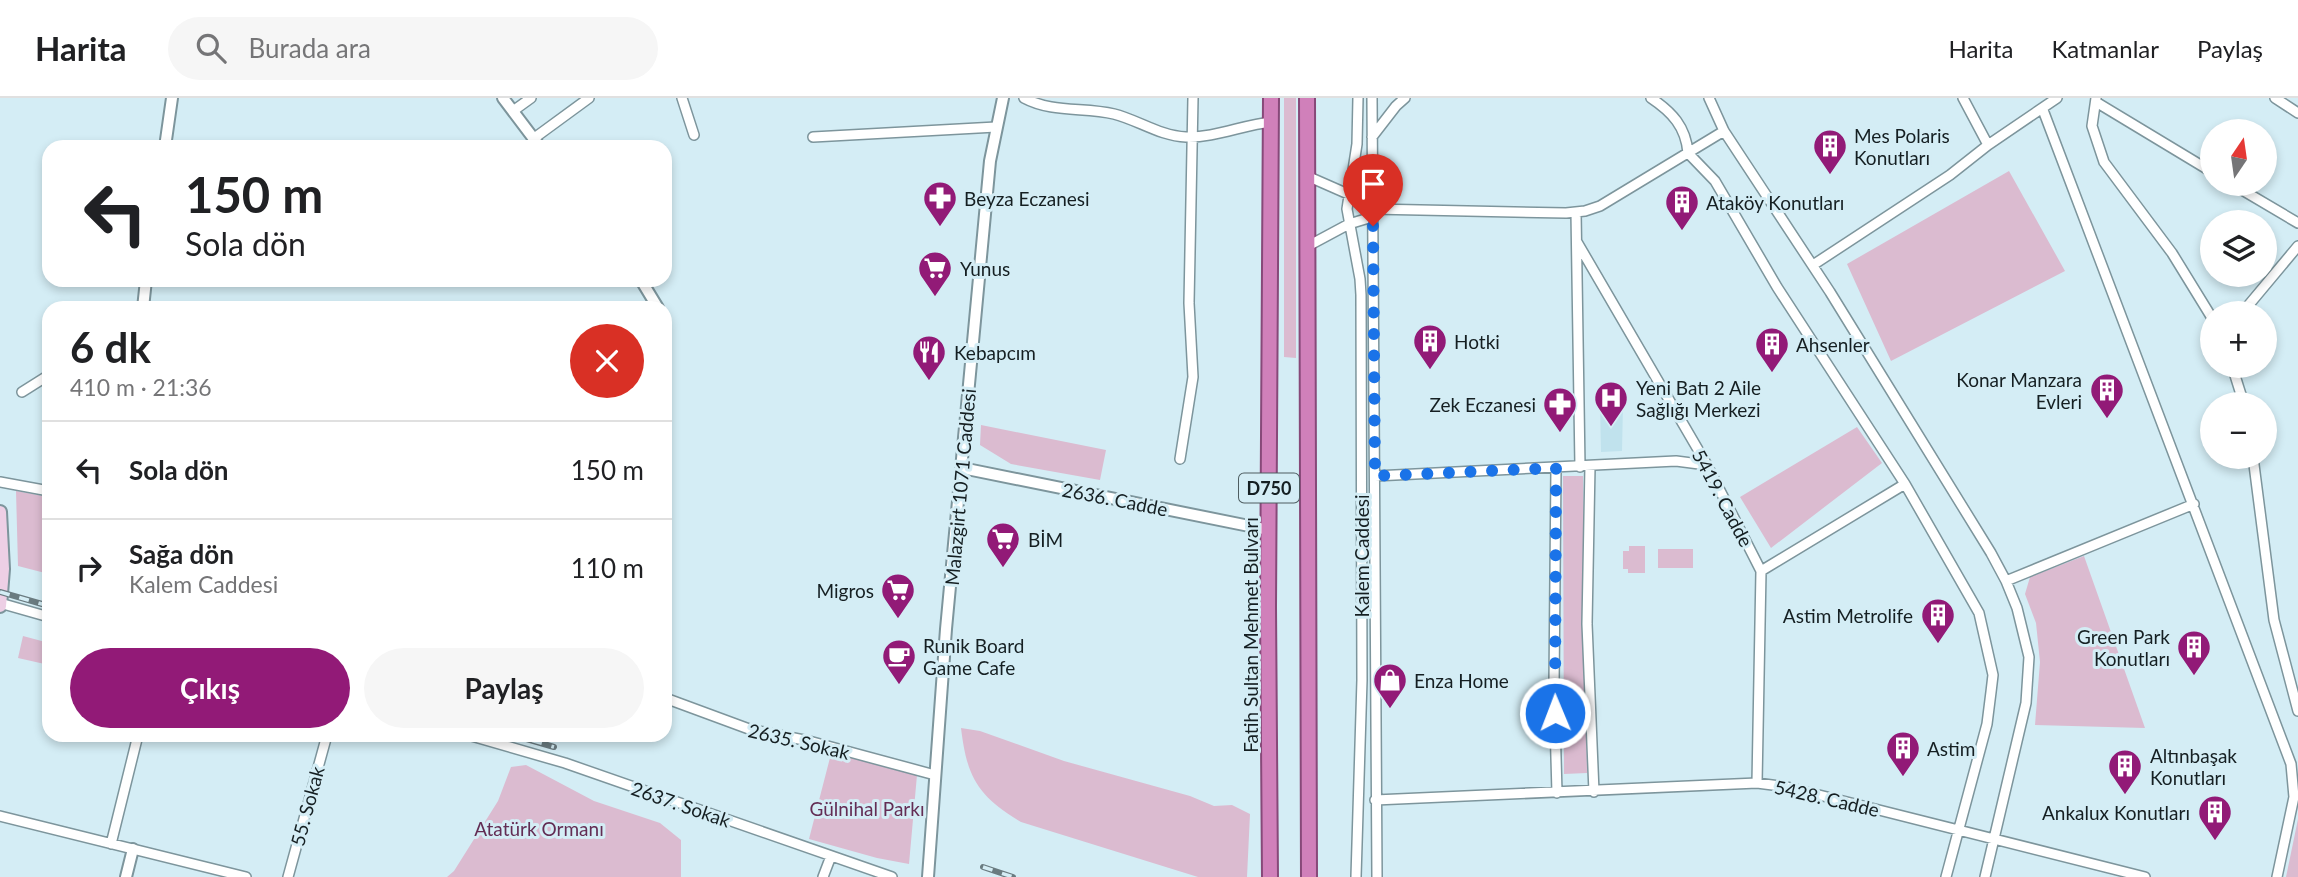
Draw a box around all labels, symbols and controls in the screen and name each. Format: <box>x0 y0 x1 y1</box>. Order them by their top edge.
search box <box>168 17 658 80</box>
text: Harita <box>35 28 126 68</box>
icon: search <box>192 29 230 67</box>
text: Burada ara <box>248 32 371 64</box>
text: Harita <box>1948 34 2013 63</box>
text: Katmanlar <box>2051 34 2159 63</box>
text: Paylaş <box>2197 34 2263 63</box>
north arrow <box>2200 119 2277 196</box>
map controls <box>2200 119 2277 469</box>
place label: Mes Polaris Konutları <box>1854 124 1950 169</box>
building icon: Mes Polaris Konutları <box>1811 127 1849 176</box>
pin <box>1343 154 1403 226</box>
text: 150 m <box>185 165 323 223</box>
icon: arrive <box>1354 165 1392 203</box>
icon: left <box>70 168 161 259</box>
pharmacy icon: Beyza Eczanesi <box>921 179 959 228</box>
building icon: Ataköy Konutları <box>1663 183 1701 232</box>
place label: Beyza Eczanesi <box>964 187 1090 210</box>
place label: Ataköy Konutları <box>1706 191 1844 214</box>
button: layers <box>2200 210 2277 287</box>
text: Sola dön <box>185 224 306 263</box>
supermarket icon: Yunus <box>916 249 954 298</box>
place label: Yunus <box>960 257 1010 280</box>
button: + <box>2200 301 2277 378</box>
text: 6 dk <box>70 322 151 372</box>
building icon: Hotki <box>1411 322 1449 371</box>
button: close <box>570 324 644 398</box>
building icon: Ahsenler <box>1753 325 1791 374</box>
place label: Hotki <box>1454 330 1500 353</box>
restaurant icon: Kebapcım <box>910 333 948 382</box>
place label: Ahsenler <box>1796 333 1870 356</box>
place label: Kebapcım <box>954 341 1036 364</box>
place label: Konar Manzara Evleri <box>1956 368 2082 413</box>
building icon: Konar Manzara Evleri <box>2088 371 2126 420</box>
text: 410 m · 21:36 <box>70 373 212 401</box>
place label: Yeni Batı 2 Aile Sağlığı Merkezi <box>1636 376 1761 421</box>
hospital icon: Yeni Batı 2 Aile Sağlığı Merkezi <box>1592 379 1630 428</box>
pharmacy icon: Zek Eczanesi <box>1541 385 1579 434</box>
street label: Malazgirt 1071 Caddesi <box>940 388 980 586</box>
button: − <box>2200 392 2277 469</box>
place label: Zek Eczanesi <box>1429 393 1536 416</box>
street label: 5419. Cadde <box>1688 445 1758 551</box>
icon: left <box>70 451 108 489</box>
text: Sola dön <box>129 454 229 486</box>
text: 150 m <box>571 454 644 486</box>
road number: D750 <box>1239 474 1299 502</box>
street label: 2636. Cadde <box>1060 478 1170 520</box>
street label: Kalem Caddesi <box>1350 494 1373 618</box>
street label: Fatih Sultan Mehmet Bulvarı <box>1239 517 1262 753</box>
supermarket icon: BİM <box>984 520 1022 569</box>
place label: BİM <box>1028 528 1063 551</box>
text: Sağa dön <box>129 538 234 570</box>
icon: right <box>70 549 108 587</box>
text: 110 m <box>571 552 644 584</box>
text: Kalem Caddesi <box>129 570 278 598</box>
supermarket icon: Migros <box>879 571 917 620</box>
place label: Migros <box>817 579 874 602</box>
building icon: Astim Metrolife <box>1919 596 1957 645</box>
place label: Astim Metrolife <box>1783 604 1913 627</box>
place label: Green Park Konutları <box>2077 625 2170 670</box>
building icon: Green Park Konutları <box>2175 628 2213 677</box>
place label: Runik Board Game Cafe <box>923 634 1024 679</box>
cafe icon: Runik Board Game Cafe <box>880 637 918 686</box>
button: Çıkış <box>70 648 350 728</box>
button: Paylaş <box>364 648 644 728</box>
shop icon: Enza Home <box>1371 661 1409 710</box>
place label: Enza Home <box>1414 669 1509 692</box>
position arrow <box>1518 676 1592 750</box>
street label: 2635. Sokak <box>746 718 852 764</box>
building icon: Astim <box>1884 729 1922 778</box>
place label: Astim <box>1927 737 1975 760</box>
place label: Altınbaşak Konutları <box>2150 744 2237 789</box>
building icon: Altınbaşak Konutları <box>2106 747 2144 796</box>
street label: 55. Sokak <box>285 763 329 848</box>
street label: 5428. Cadde <box>1772 775 1882 821</box>
street label: 2637. Sokak <box>628 776 734 832</box>
building icon: Ankalux Konutları <box>2196 793 2234 842</box>
park label: Gülnihal Parkı <box>809 797 925 820</box>
place label: Ankalux Konutları <box>2042 801 2190 824</box>
park label: Atatürk Ormanı <box>474 817 604 840</box>

